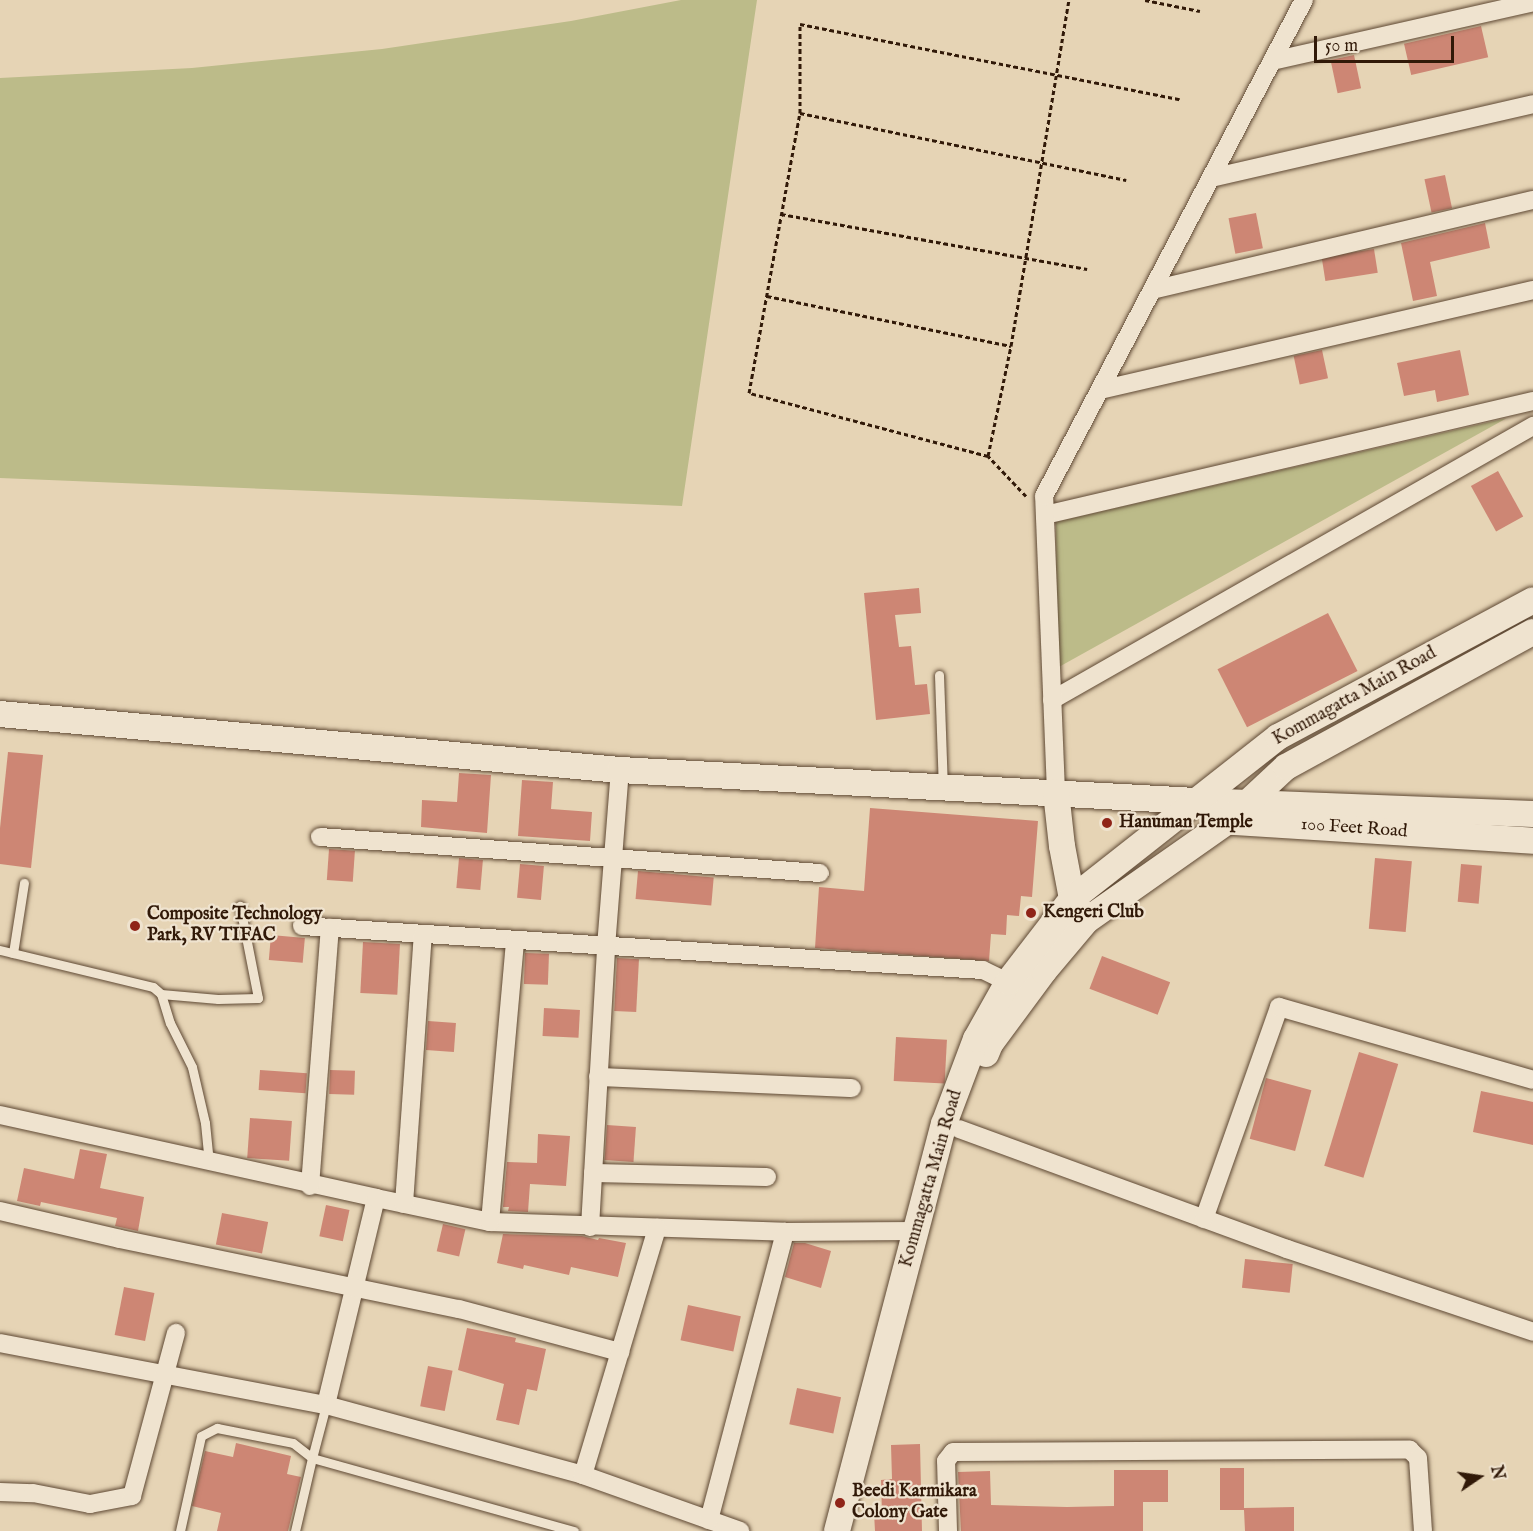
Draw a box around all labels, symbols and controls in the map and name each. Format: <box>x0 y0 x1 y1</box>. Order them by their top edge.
scale bar <box>1317 24 1456 62</box>
text: 50 m <box>1325 35 1358 58</box>
street label: Kommagatta Main Road <box>1269 643 1441 751</box>
place label: Hanuman Temple <box>1119 812 1253 834</box>
street label: 100 Feet Road <box>1300 814 1408 844</box>
marker: Hanuman Temple <box>1100 816 1114 830</box>
place label: Kengeri Club <box>1043 902 1144 924</box>
place label: Composite Technology Park, RV TIFAC <box>147 905 322 948</box>
marker: Kengeri Club <box>1024 906 1038 920</box>
marker: Composite Technology Park, RV TIFAC <box>128 919 142 933</box>
street label: Kommagatta Main Road <box>896 1088 968 1270</box>
north arrow <box>1449 1447 1509 1507</box>
text: N <box>1485 1464 1508 1482</box>
place label: Beedi Karmikara Colony Gate <box>852 1482 977 1524</box>
marker: Beedi Karmikara Colony Gate <box>833 1496 847 1510</box>

